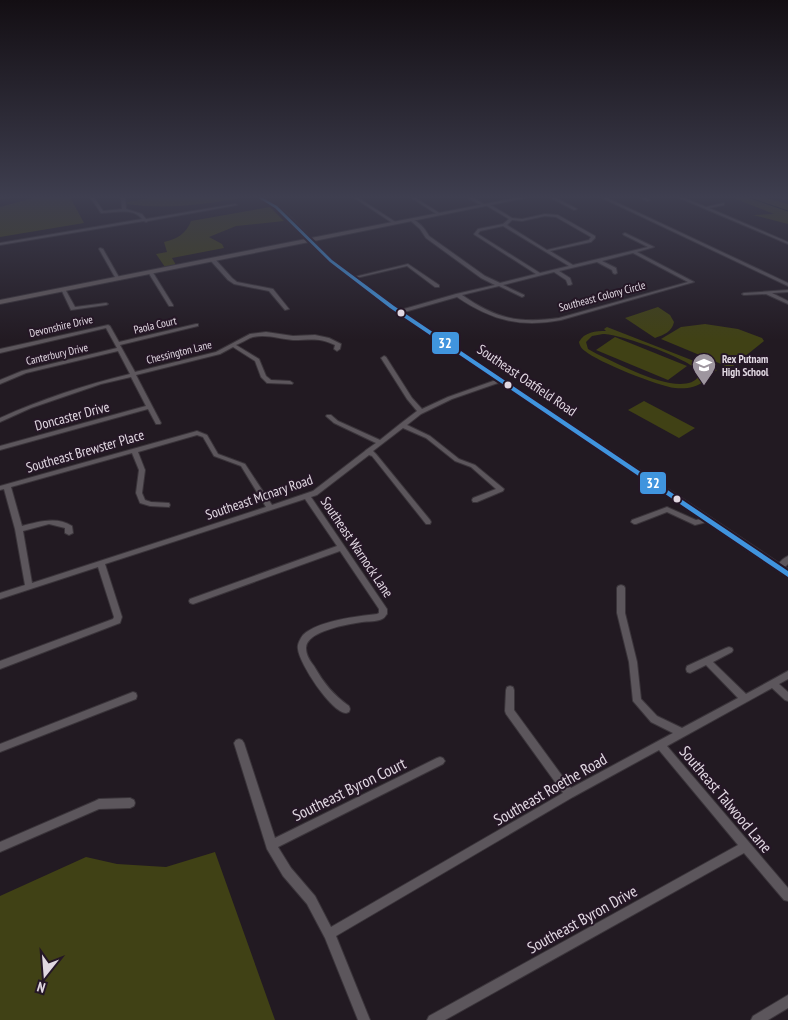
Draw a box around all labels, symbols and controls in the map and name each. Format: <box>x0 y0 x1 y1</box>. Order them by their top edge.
street label: Southeast Colony Circle <box>557 278 647 314</box>
unlabelled marker <box>396 308 406 318</box>
street label: Devonshire Drive <box>28 312 95 340</box>
street label: Paola Court <box>132 313 178 337</box>
line badge: 32 <box>431 331 460 355</box>
text: 32 <box>438 334 452 352</box>
street label: Chessington Lane <box>145 337 214 367</box>
street label: Canterbury Drive <box>25 340 90 368</box>
street label: Southeast Oatfield Road <box>474 340 580 420</box>
school or university icon: Rex Putnam High School <box>691 352 717 386</box>
place label: Rex Putnam High School <box>722 352 769 379</box>
unlabelled marker <box>503 380 513 390</box>
street label: Doncaster Drive <box>33 397 112 435</box>
street label: Southeast Brewster Place <box>24 425 146 476</box>
street label: Southeast Mcnary Road <box>203 470 315 524</box>
line badge: 32 <box>639 471 667 495</box>
text: 32 <box>646 474 660 492</box>
street label: Southeast Warnock Lane <box>317 493 397 601</box>
unlabelled marker <box>672 494 682 504</box>
street label: Southeast Talwood Lane <box>675 741 777 857</box>
street label: Southeast Roethe Road <box>490 748 610 830</box>
street label: Southeast Byron Court <box>289 753 409 825</box>
street label: Southeast Byron Drive <box>523 881 641 957</box>
north arrow <box>20 950 70 1000</box>
text: N <box>35 978 47 997</box>

